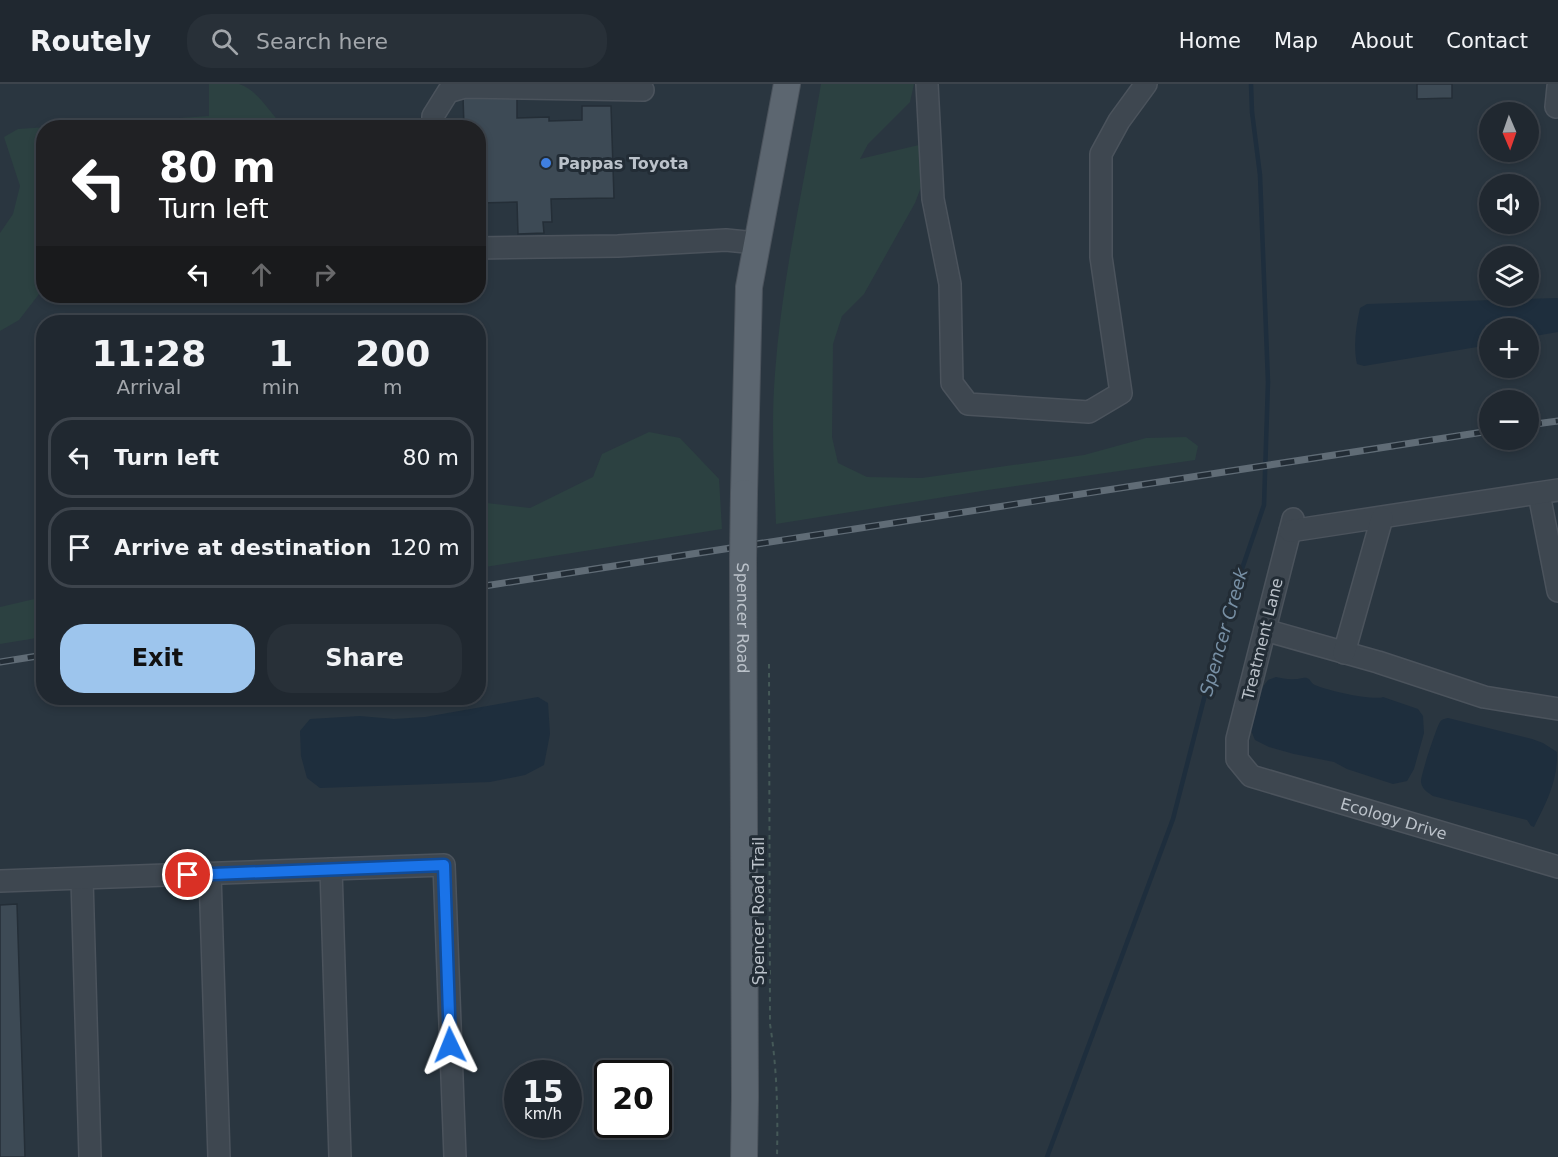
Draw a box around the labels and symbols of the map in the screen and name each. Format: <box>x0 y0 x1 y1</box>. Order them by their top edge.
north arrow <box>1479 102 1539 162</box>
place label: Pappas Toyota <box>558 154 689 173</box>
marker: Pappas Toyota <box>539 156 553 170</box>
street label: Spencer Road <box>733 563 752 673</box>
water label: Spencer Creek <box>1195 564 1252 698</box>
street label: Treatment Lane <box>1238 576 1287 703</box>
street label: Ecology Drive <box>1338 794 1449 844</box>
street label: Spencer Road Trail <box>749 837 768 985</box>
pin <box>162 849 213 900</box>
position arrow <box>418 1013 482 1077</box>
speed limit sign: 20 <box>594 1060 672 1138</box>

